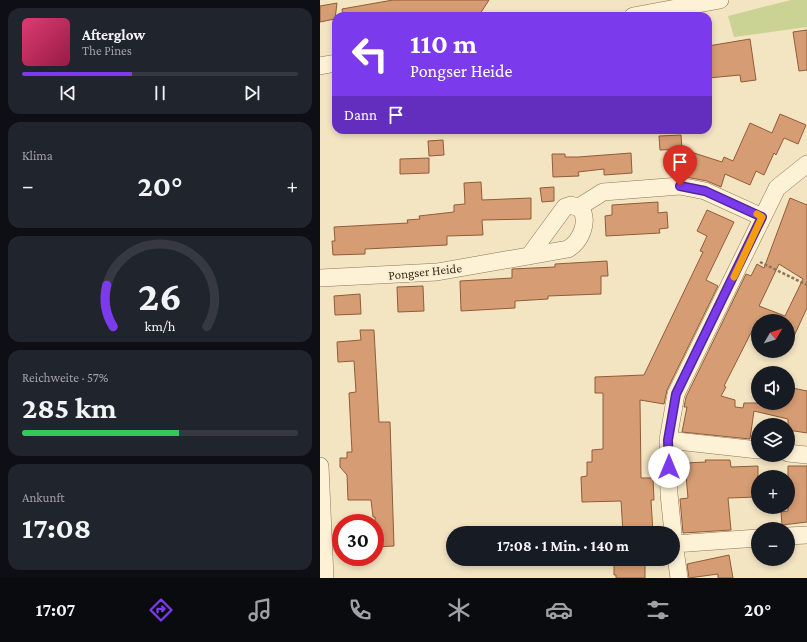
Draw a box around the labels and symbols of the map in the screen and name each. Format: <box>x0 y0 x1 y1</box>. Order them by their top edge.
pin <box>663 145 697 186</box>
street label: Pongser Heide <box>387 260 463 283</box>
north arrow <box>751 314 795 358</box>
position arrow <box>648 446 690 488</box>
speed limit sign: 30 <box>332 514 384 566</box>

